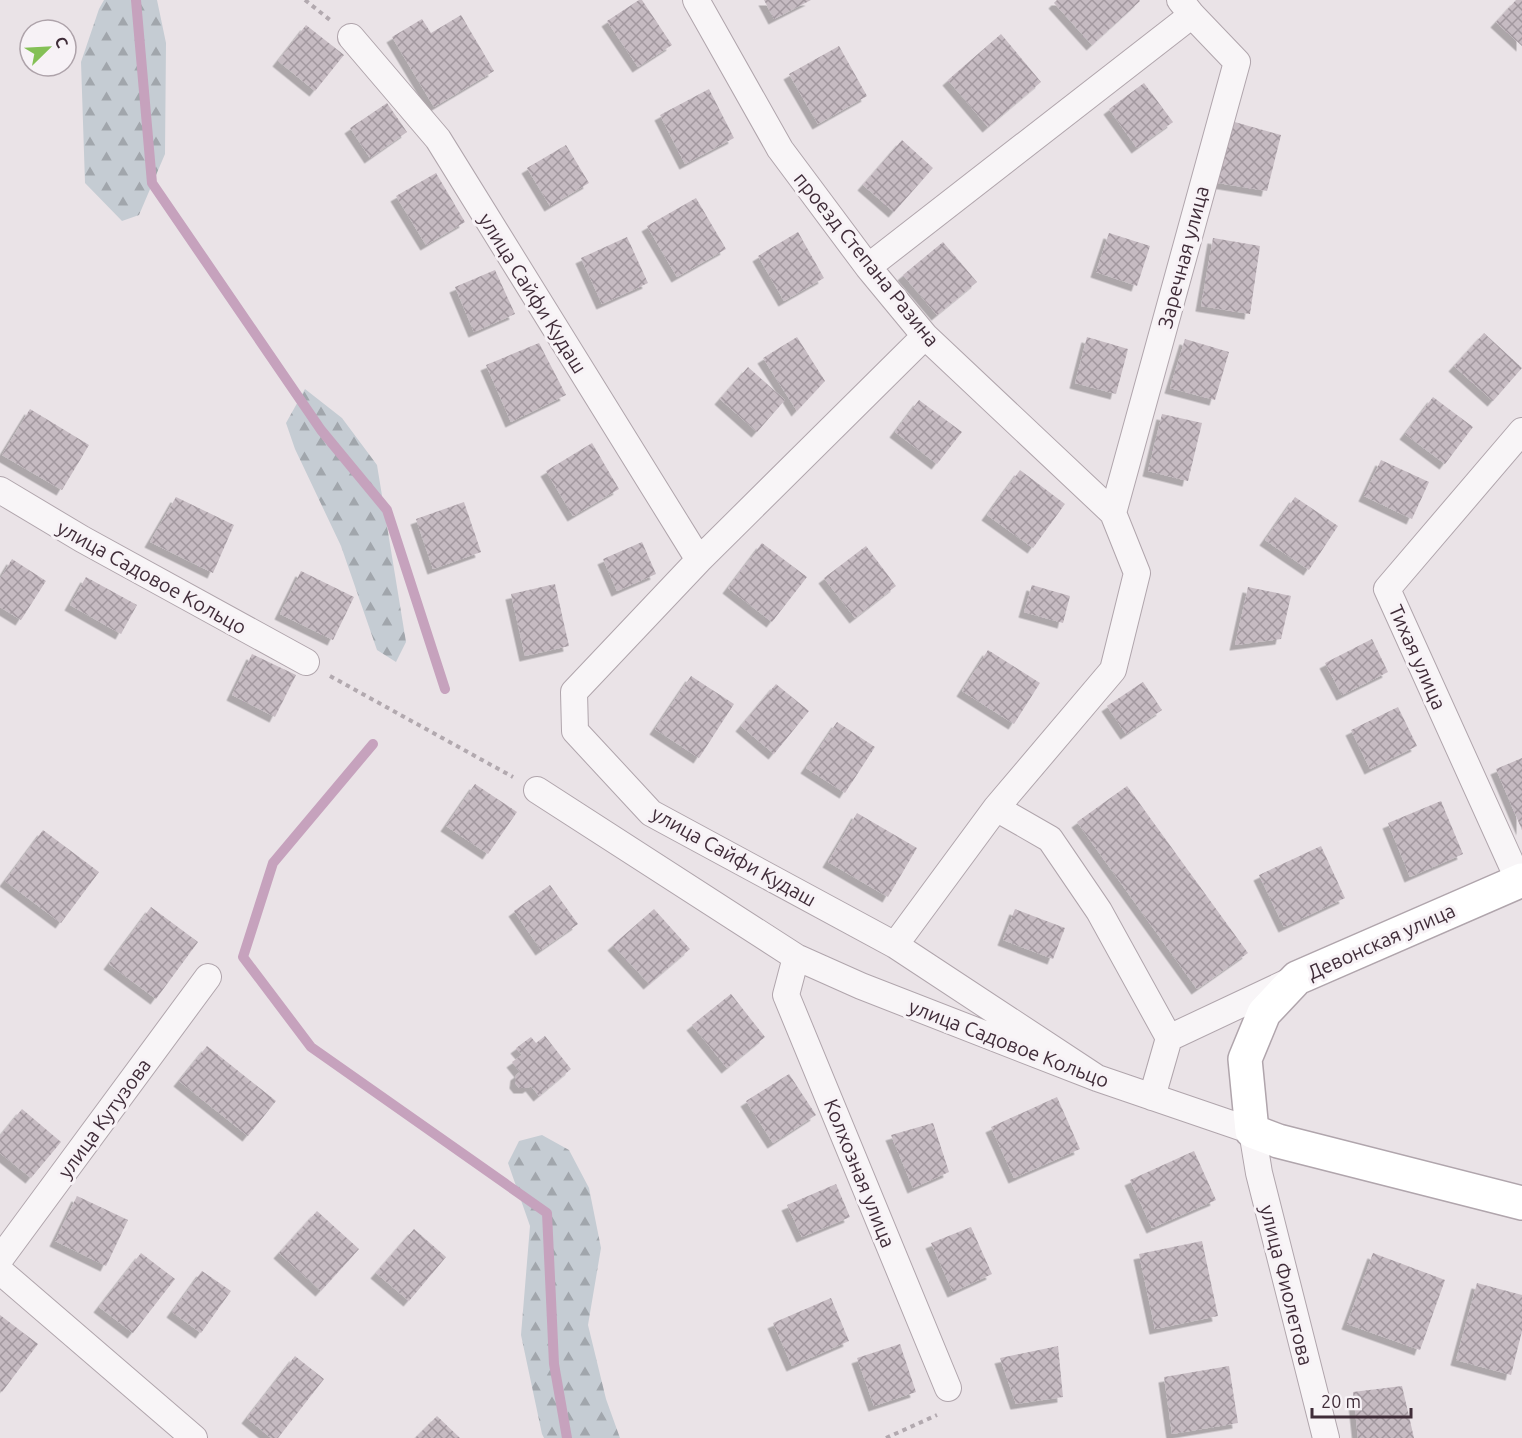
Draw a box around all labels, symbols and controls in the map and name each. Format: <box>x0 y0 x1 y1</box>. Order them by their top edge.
north arrow <box>18 18 78 78</box>
text: С <box>51 34 72 50</box>
street label: проезд Степана Разина <box>790 167 944 351</box>
street label: Заречная улица <box>1153 183 1213 331</box>
street label: улица Сайфи Кудаш <box>474 209 592 377</box>
street label: улица Садовое Кольцо <box>53 515 251 639</box>
street label: Тихая улица <box>1385 601 1451 713</box>
street label: улица Сайфи Кудаш <box>648 801 820 911</box>
street label: Девонская улица <box>1304 898 1458 984</box>
street label: улица Садовое Кольцо <box>906 994 1112 1092</box>
street label: улица Кутузова <box>53 1054 155 1182</box>
street label: Колхозная улица <box>820 1095 900 1251</box>
street label: улица Фиолетова <box>1256 1202 1318 1368</box>
scale bar <box>1312 1381 1411 1419</box>
text: 20 m <box>1321 1391 1361 1411</box>

